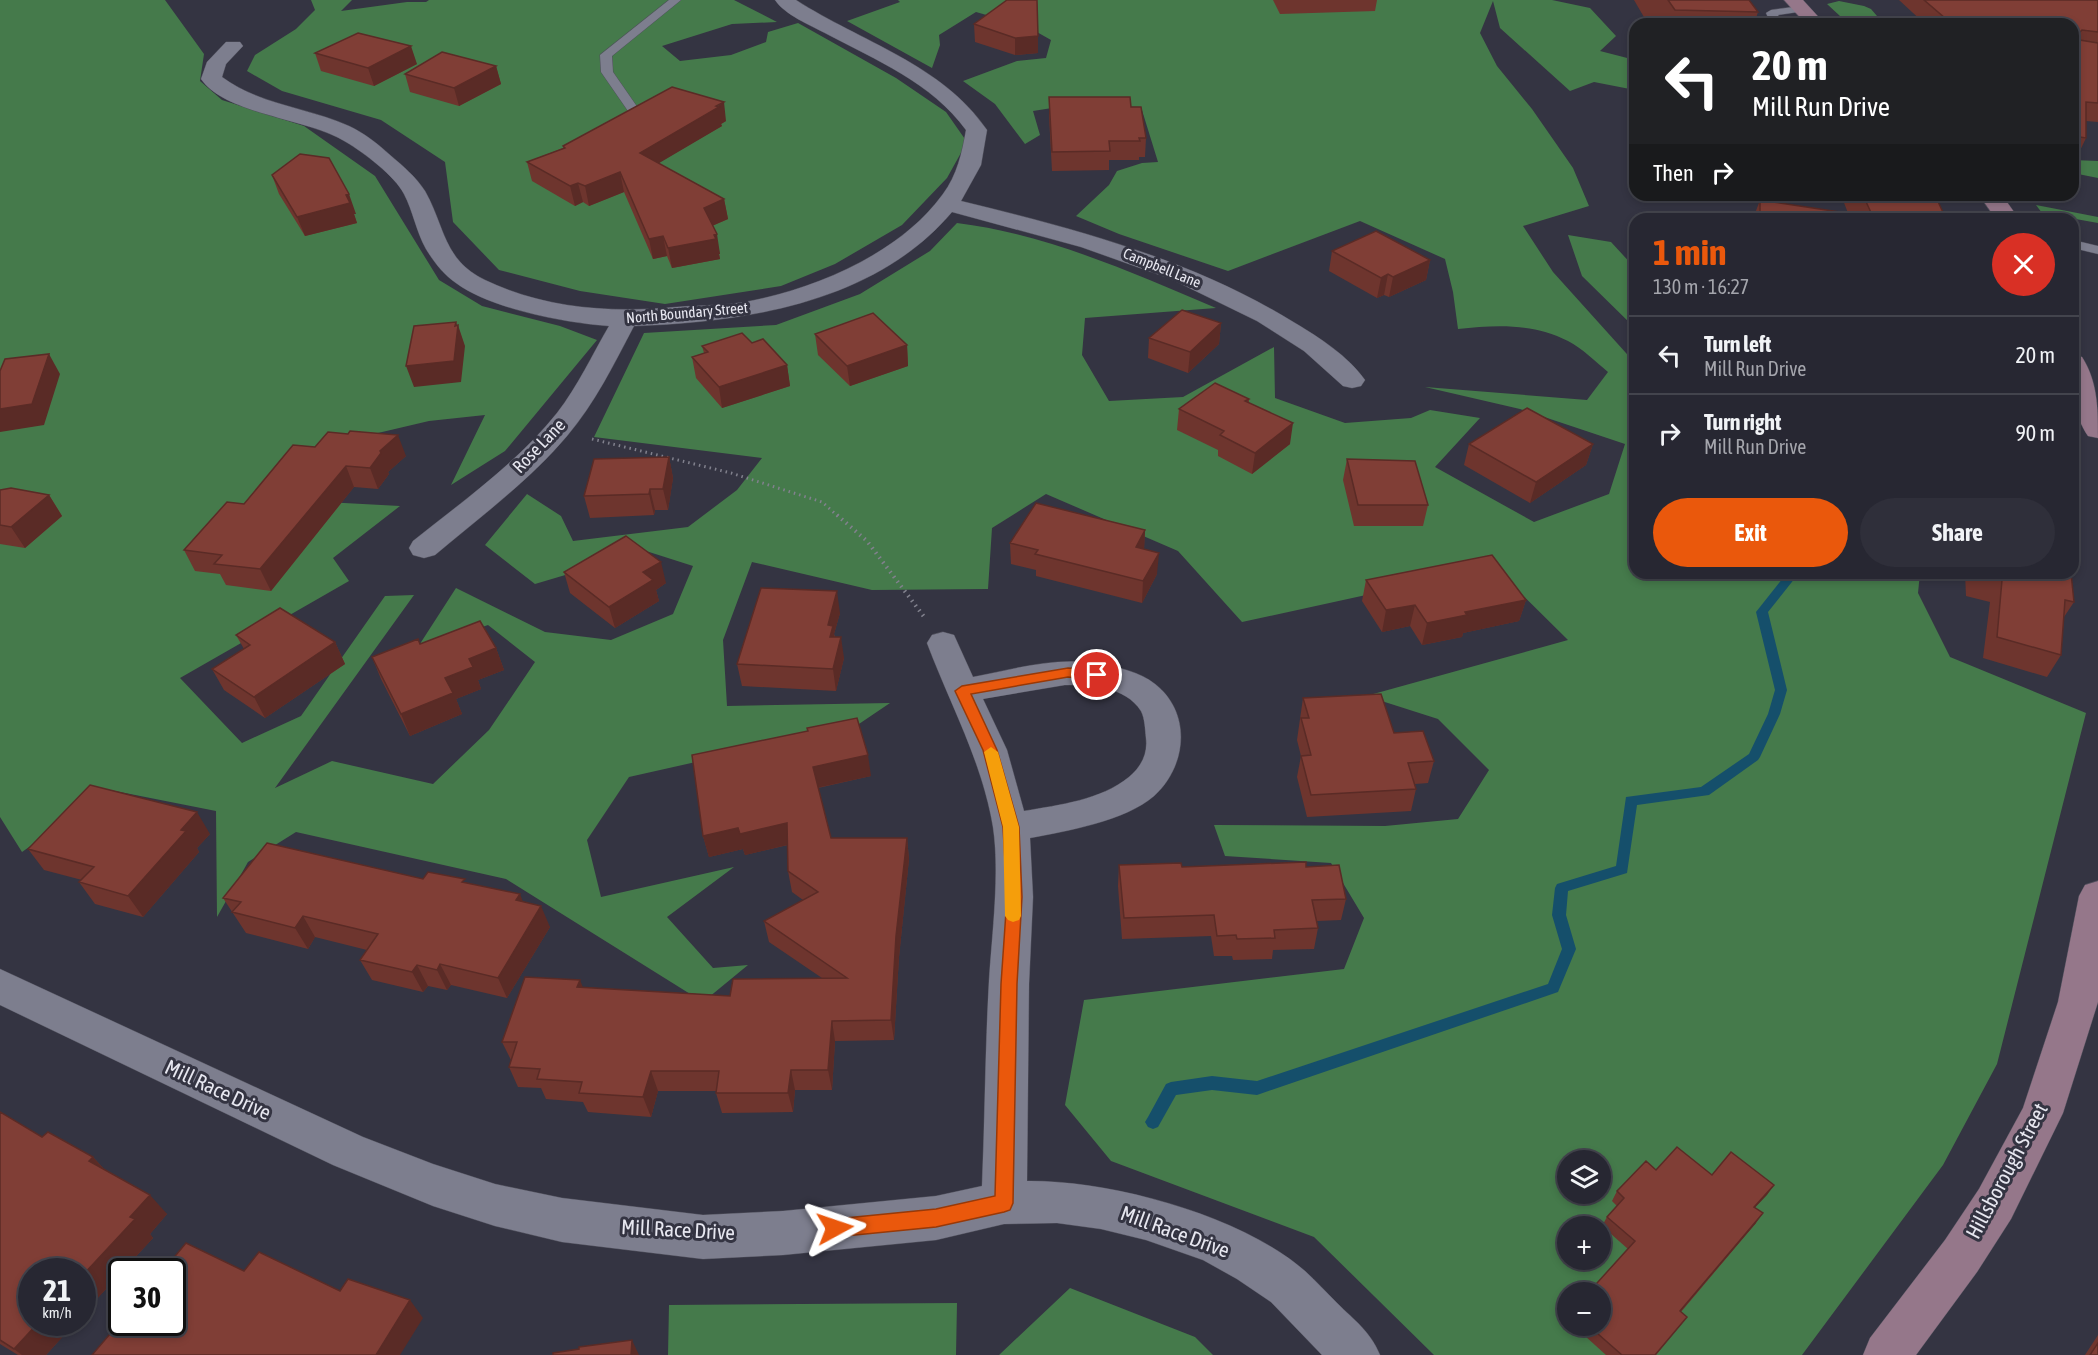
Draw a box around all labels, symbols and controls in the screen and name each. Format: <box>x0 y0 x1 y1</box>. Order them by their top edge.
text: 20 m <box>1752 41 1827 89</box>
icon: left <box>1653 42 1731 120</box>
text: Mill Run Drive <box>1752 91 1890 122</box>
icon: right <box>1706 156 1739 189</box>
text: Then <box>1653 160 1694 186</box>
text: 1 min <box>1653 231 1727 273</box>
button: close <box>1992 233 2055 296</box>
street label: Campbell Lane <box>1121 244 1204 291</box>
text: 130 m · 16:27 <box>1653 275 1749 298</box>
street label: North Boundary Street <box>625 299 749 326</box>
text: Turn left <box>1704 331 1771 357</box>
icon: left <box>1653 339 1686 372</box>
text: 20 m <box>2015 342 2055 368</box>
text: Mill Run Drive <box>1704 357 1806 380</box>
text: Turn right <box>1704 409 1781 435</box>
street label: Rose Lane <box>508 414 569 477</box>
icon: right <box>1653 417 1686 450</box>
text: 90 m <box>2015 420 2055 446</box>
text: Mill Run Drive <box>1704 435 1806 458</box>
button: Exit <box>1653 498 1848 567</box>
button: Share <box>1860 498 2055 567</box>
pin <box>1071 649 1122 700</box>
icon: arrive <box>1080 658 1113 691</box>
street label: Mill Race Drive <box>162 1054 275 1124</box>
street label: Hillsborough Street <box>1960 1099 2052 1242</box>
map controls <box>1557 1150 1611 1336</box>
button: layers <box>1557 1150 1611 1204</box>
position arrow <box>803 1196 867 1260</box>
street label: Mill Race Drive <box>1118 1200 1233 1262</box>
street label: Mill Race Drive <box>620 1214 736 1244</box>
button: + <box>1557 1216 1611 1270</box>
speed limit sign: 30 <box>108 1258 186 1336</box>
text: 21 <box>43 1273 71 1307</box>
button: − <box>1557 1282 1611 1336</box>
text: km/h <box>42 1304 72 1321</box>

